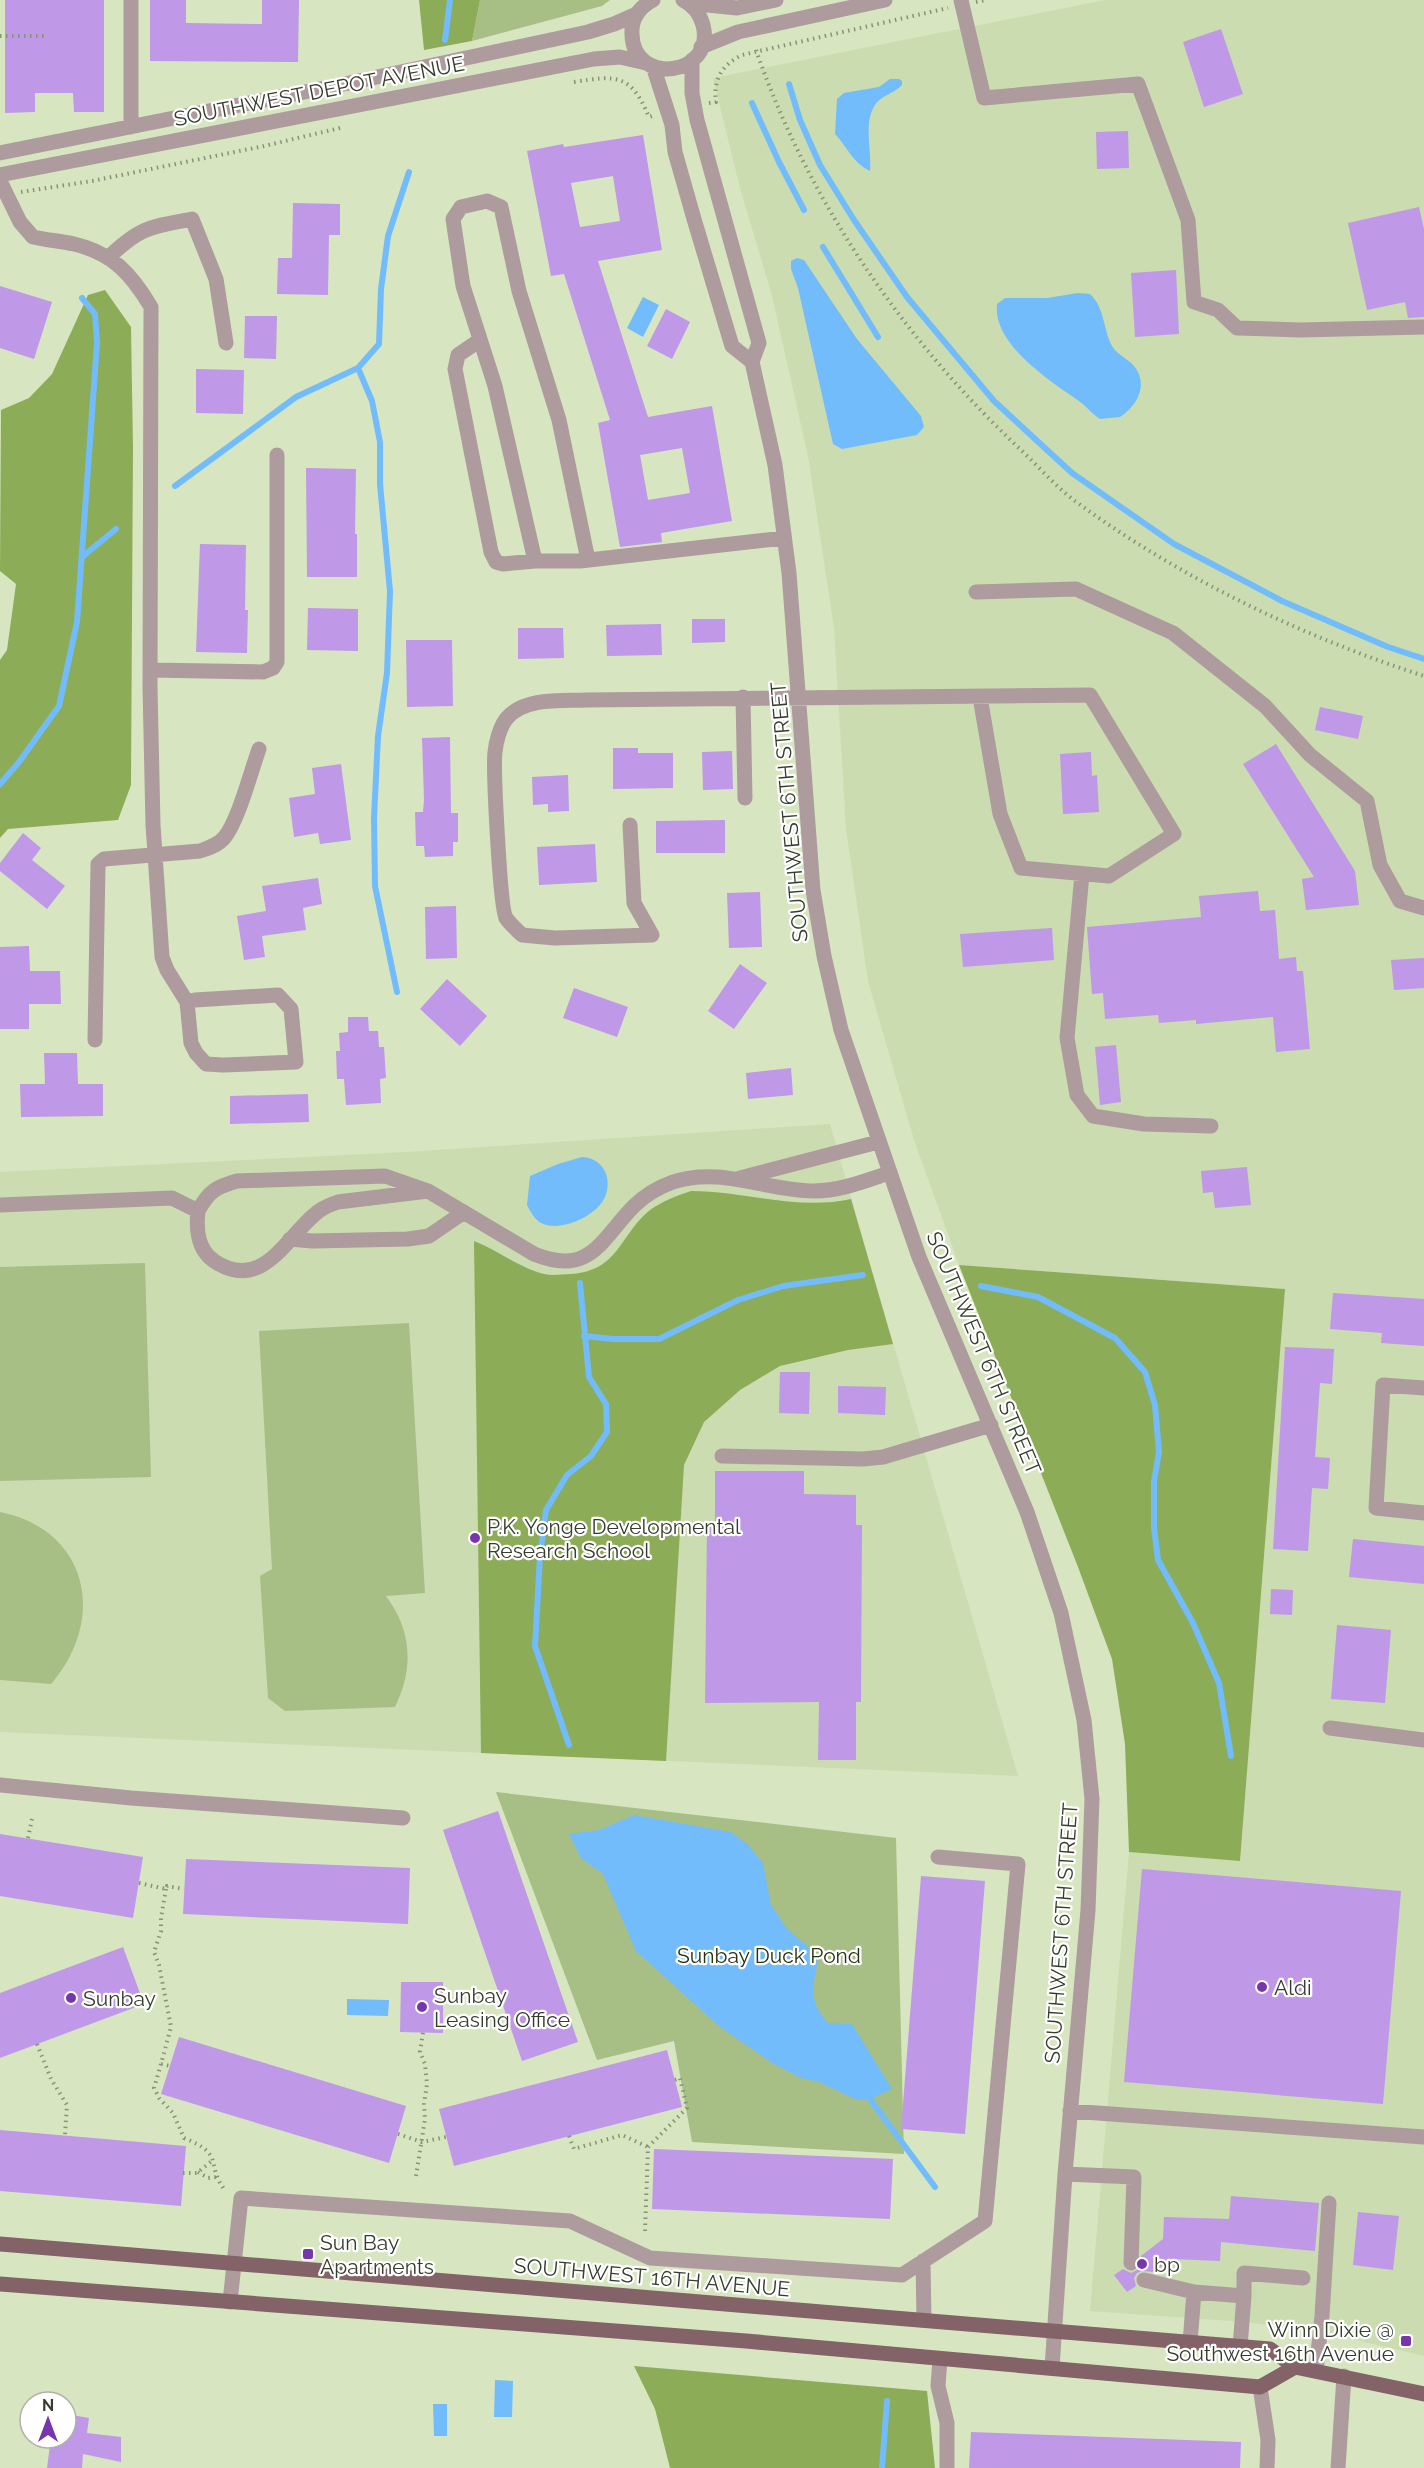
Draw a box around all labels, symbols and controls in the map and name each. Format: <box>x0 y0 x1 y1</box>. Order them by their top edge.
street label: SOUTHWEST DEPOT AVENUE <box>172 51 466 131</box>
street label: SOUTHWEST 6TH STREET <box>765 680 813 943</box>
street label: SOUTHWEST 6TH STREET <box>921 1228 1047 1478</box>
place label: P.K. Yonge Developmental Research School <box>487 1514 741 1563</box>
marker: P.K. Yonge Developmental Research School <box>468 1531 482 1545</box>
street label: SOUTHWEST 6TH STREET <box>1039 1802 1083 2064</box>
park label: Sunbay Duck Pond <box>677 1943 861 1968</box>
place label: Aldi <box>1274 1975 1312 2000</box>
marker: Aldi <box>1255 1980 1269 1994</box>
place label: Sunbay Leasing Office <box>434 1983 570 2032</box>
place label: Sunbay <box>83 1986 156 2011</box>
marker: Sunbay <box>64 1991 78 2005</box>
marker: Sunbay Leasing Office <box>415 2000 429 2014</box>
place label: Sun Bay Apartments <box>320 2230 434 2279</box>
marker: Sun Bay Apartments <box>301 2247 315 2261</box>
street label: SOUTHWEST 16TH AVENUE <box>513 2252 791 2302</box>
place label: bp <box>1154 2252 1180 2277</box>
marker: bp <box>1135 2257 1149 2271</box>
place label: Winn Dixie @ Southwest 16th Avenue <box>1166 2317 1394 2366</box>
marker: Winn Dixie @ Southwest 16th Avenue <box>1399 2334 1413 2348</box>
north arrow <box>18 2390 78 2450</box>
text: N <box>42 2396 54 2415</box>

